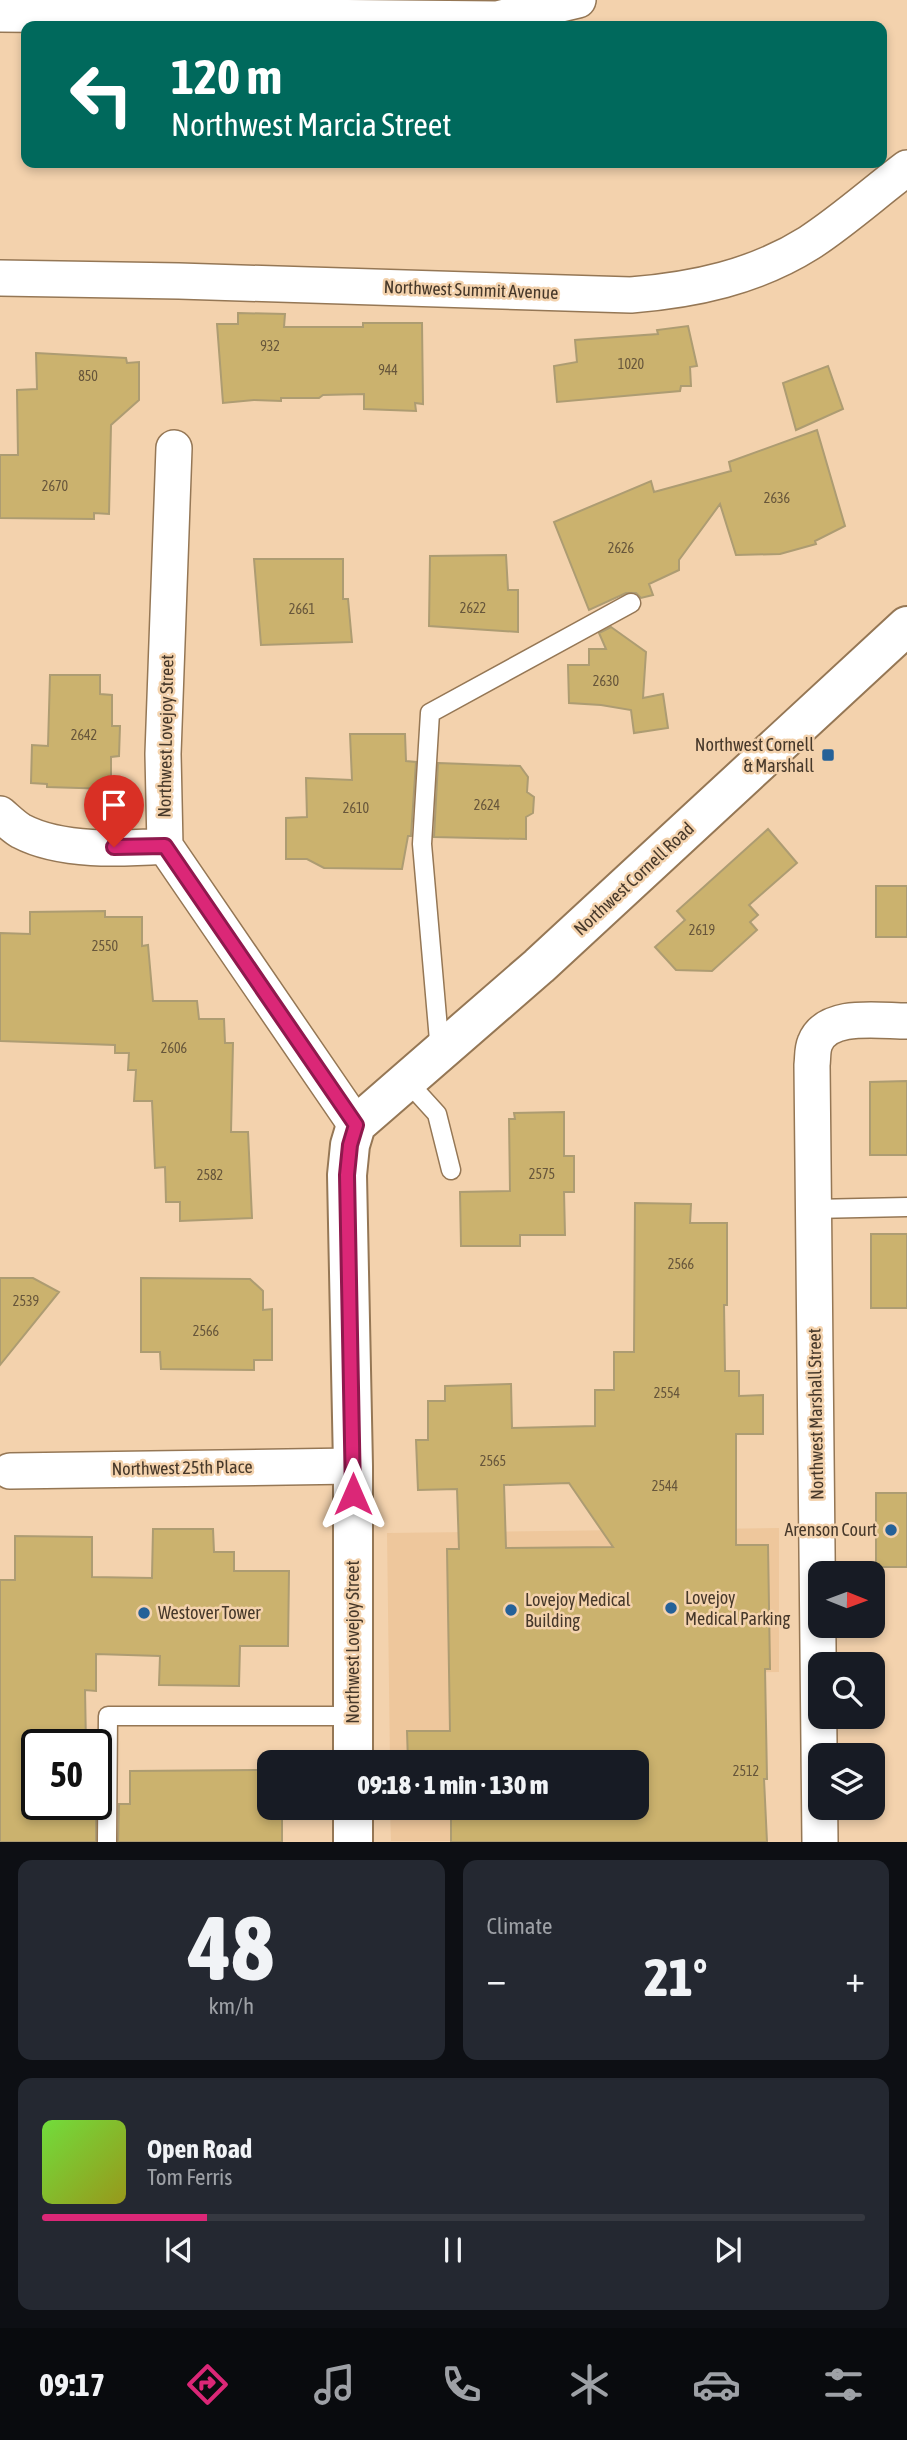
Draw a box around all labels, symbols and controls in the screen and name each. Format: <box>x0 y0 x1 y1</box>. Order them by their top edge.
text: 120 m <box>171 48 282 104</box>
icon: left <box>56 49 147 140</box>
text: Northwest Marcia Street <box>171 106 451 143</box>
street label: Northwest Summit Avenue <box>383 276 559 303</box>
house number: 932 <box>260 338 280 354</box>
house number: 1020 <box>618 356 645 372</box>
house number: 944 <box>378 362 398 378</box>
house number: 850 <box>78 368 98 384</box>
house number: 2670 <box>42 478 69 494</box>
house number: 2636 <box>764 490 791 506</box>
house number: 2626 <box>608 540 635 556</box>
house number: 2622 <box>460 600 486 616</box>
house number: 2661 <box>289 601 315 617</box>
street label: Northwest Lovejoy Street <box>154 654 177 818</box>
house number: 2630 <box>593 673 620 689</box>
house number: 2642 <box>71 727 97 743</box>
place label: Northwest Cornell & Marshall <box>695 734 814 776</box>
marker: Northwest Cornell & Marshall <box>820 747 836 763</box>
pin <box>84 775 144 847</box>
icon: arrive <box>95 786 133 824</box>
house number: 2624 <box>474 797 501 813</box>
house number: 2610 <box>343 800 370 816</box>
street label: Northwest Cornell Road <box>569 818 698 940</box>
house number: 2619 <box>689 922 715 938</box>
house number: 2550 <box>92 938 119 954</box>
house number: 2606 <box>161 1040 188 1056</box>
house number: 2575 <box>529 1166 555 1182</box>
house number: 2582 <box>197 1167 223 1183</box>
house number: 2566 <box>668 1256 695 1272</box>
house number: 2539 <box>13 1293 39 1309</box>
house number: 2566 <box>193 1323 220 1339</box>
street label: Northwest Marshall Street <box>804 1328 827 1500</box>
house number: 2554 <box>654 1385 681 1401</box>
house number: 2565 <box>480 1453 506 1469</box>
street label: Northwest 25th Place <box>111 1456 253 1479</box>
position arrow <box>316 1457 390 1531</box>
house number: 2544 <box>652 1478 679 1494</box>
place label: Arenson Court <box>784 1519 877 1540</box>
marker: Arenson Court <box>883 1522 899 1538</box>
street label: Northwest Lovejoy Street <box>342 1560 363 1724</box>
north arrow <box>808 1561 886 1638</box>
map controls <box>808 1561 885 1820</box>
place label: Lovejoy Medical Parking <box>685 1587 790 1629</box>
place label: Lovejoy Medical Building <box>525 1589 631 1631</box>
marker: Lovejoy Medical Parking <box>663 1600 679 1616</box>
place label: Westover Tower <box>158 1602 261 1623</box>
marker: Lovejoy Medical Building <box>503 1602 519 1618</box>
marker: Westover Tower <box>136 1605 152 1621</box>
button: search <box>808 1652 885 1729</box>
speed limit sign: 50 <box>21 1729 112 1820</box>
button: layers <box>808 1743 885 1820</box>
house number: 2512 <box>733 1763 759 1779</box>
text: 09:18 · 1 min · 130 m <box>358 1770 548 1800</box>
text: 48 <box>188 1895 274 1999</box>
text: Climate <box>487 1913 552 1939</box>
text: 21° <box>644 1947 707 2007</box>
text: − <box>487 1957 506 2000</box>
text: + <box>845 1957 865 2000</box>
text: km/h <box>208 1993 254 2019</box>
text: Open Road <box>147 2134 252 2164</box>
text: Tom Ferris <box>147 2164 232 2190</box>
icon: previous <box>160 2231 198 2269</box>
icon: pause <box>434 2231 472 2269</box>
icon: next <box>709 2231 747 2269</box>
icon: directions <box>183 2360 232 2409</box>
icon: music <box>310 2360 359 2409</box>
icon: phone <box>437 2360 486 2409</box>
icon: climate <box>565 2360 614 2409</box>
icon: car <box>692 2360 741 2409</box>
icon: filters <box>819 2360 868 2409</box>
text: 09:17 <box>39 2366 105 2403</box>

